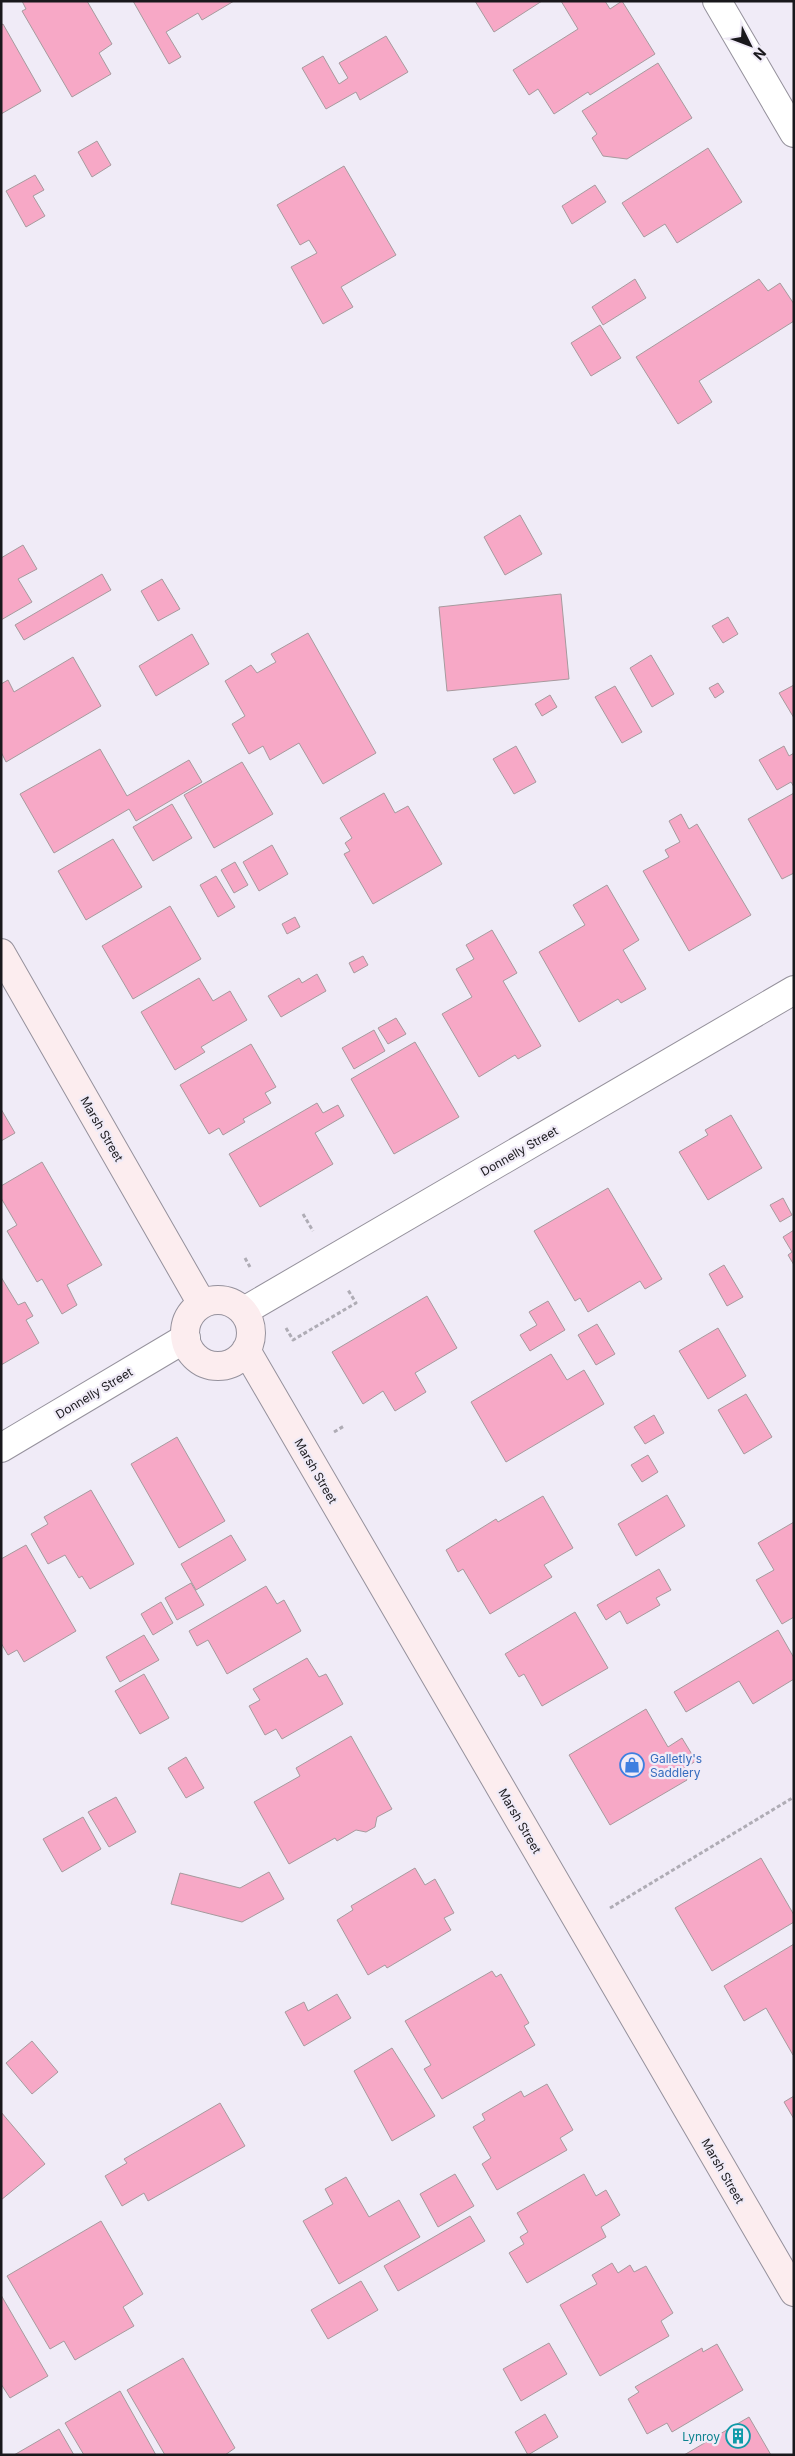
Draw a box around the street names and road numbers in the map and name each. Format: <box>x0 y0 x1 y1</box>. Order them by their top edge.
street label: Marsh Street <box>77 1094 127 1164</box>
street label: Donnelly Street <box>478 1123 560 1179</box>
street label: Donnelly Street <box>53 1364 135 1422</box>
street label: Marsh Street <box>291 1436 341 1506</box>
street label: Marsh Street <box>495 1786 545 1856</box>
street label: Marsh Street <box>698 2136 748 2206</box>

